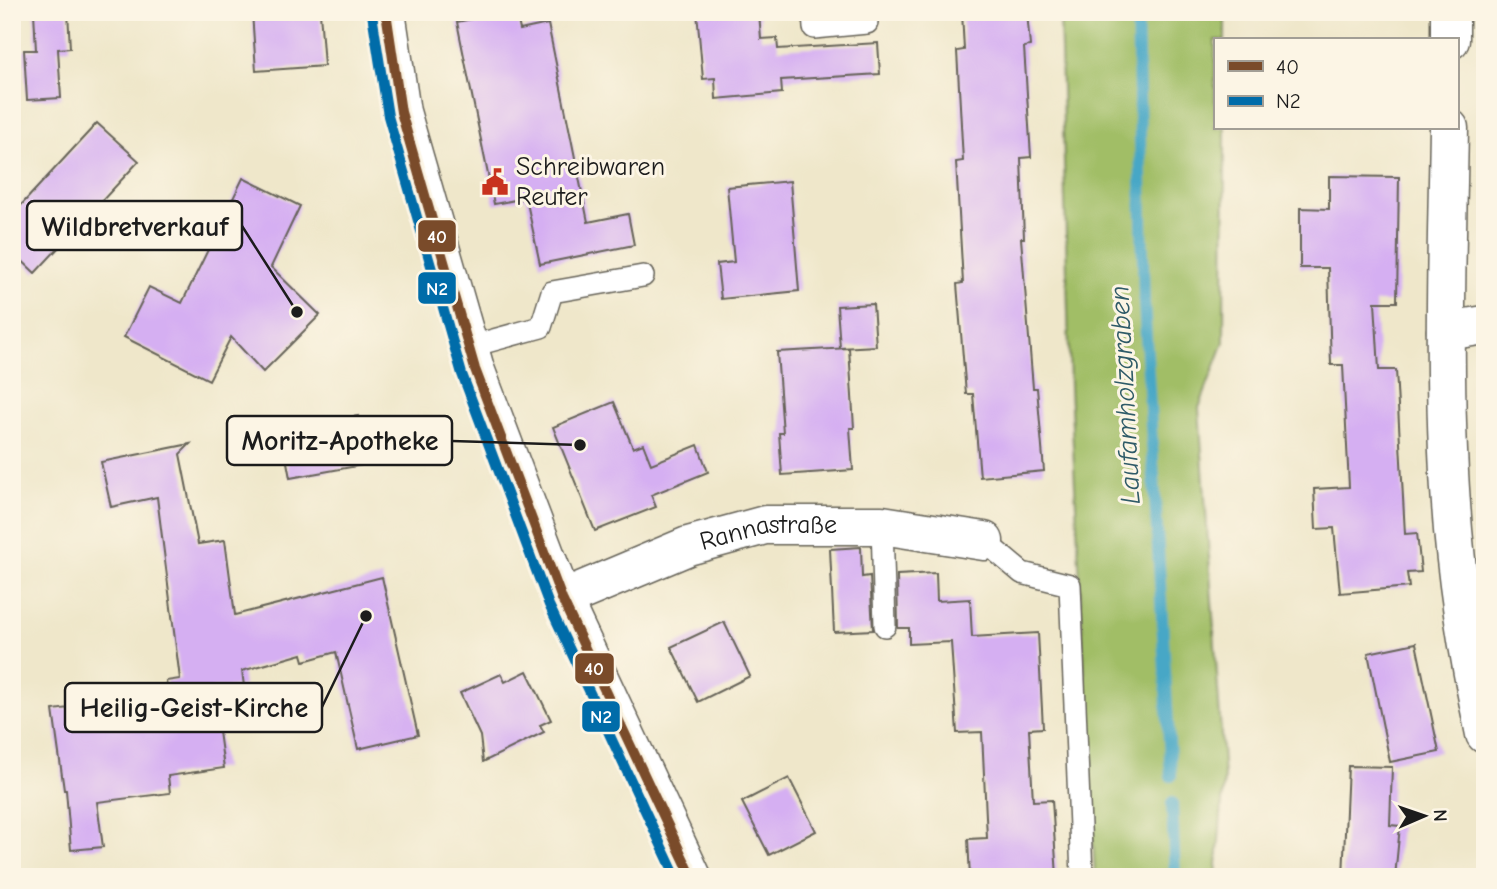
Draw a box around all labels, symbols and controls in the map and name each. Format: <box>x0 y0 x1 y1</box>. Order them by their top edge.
legend <box>1214 38 1458 130</box>
text: 40 <box>1276 55 1299 79</box>
text: N2 <box>1276 89 1301 113</box>
place label: Schreibwaren Reuter <box>516 152 665 212</box>
public building icon: Schreibwaren Reuter <box>480 167 510 197</box>
callout: Wildbretverkauf <box>27 201 242 250</box>
text: Wildbretverkauf <box>41 211 230 243</box>
line badge: 40 <box>417 219 457 253</box>
text: 40 <box>427 226 447 248</box>
line badge: N2 <box>417 271 457 305</box>
text: N2 <box>426 278 448 300</box>
water label: Laufamholzgraben <box>1103 285 1147 505</box>
callout: Moritz-Apotheke <box>227 416 452 465</box>
text: Moritz-Apotheke <box>241 425 439 457</box>
street label: Rannastraße <box>696 510 837 557</box>
line badge: 40 <box>574 652 615 685</box>
text: 40 <box>584 658 604 680</box>
callout: Heilig-Geist-Kirche <box>65 683 322 732</box>
text: Heilig-Geist-Kirche <box>80 692 308 724</box>
line badge: N2 <box>581 700 621 733</box>
text: N2 <box>590 706 612 728</box>
north arrow <box>1388 780 1458 850</box>
text: N <box>1429 809 1451 822</box>

